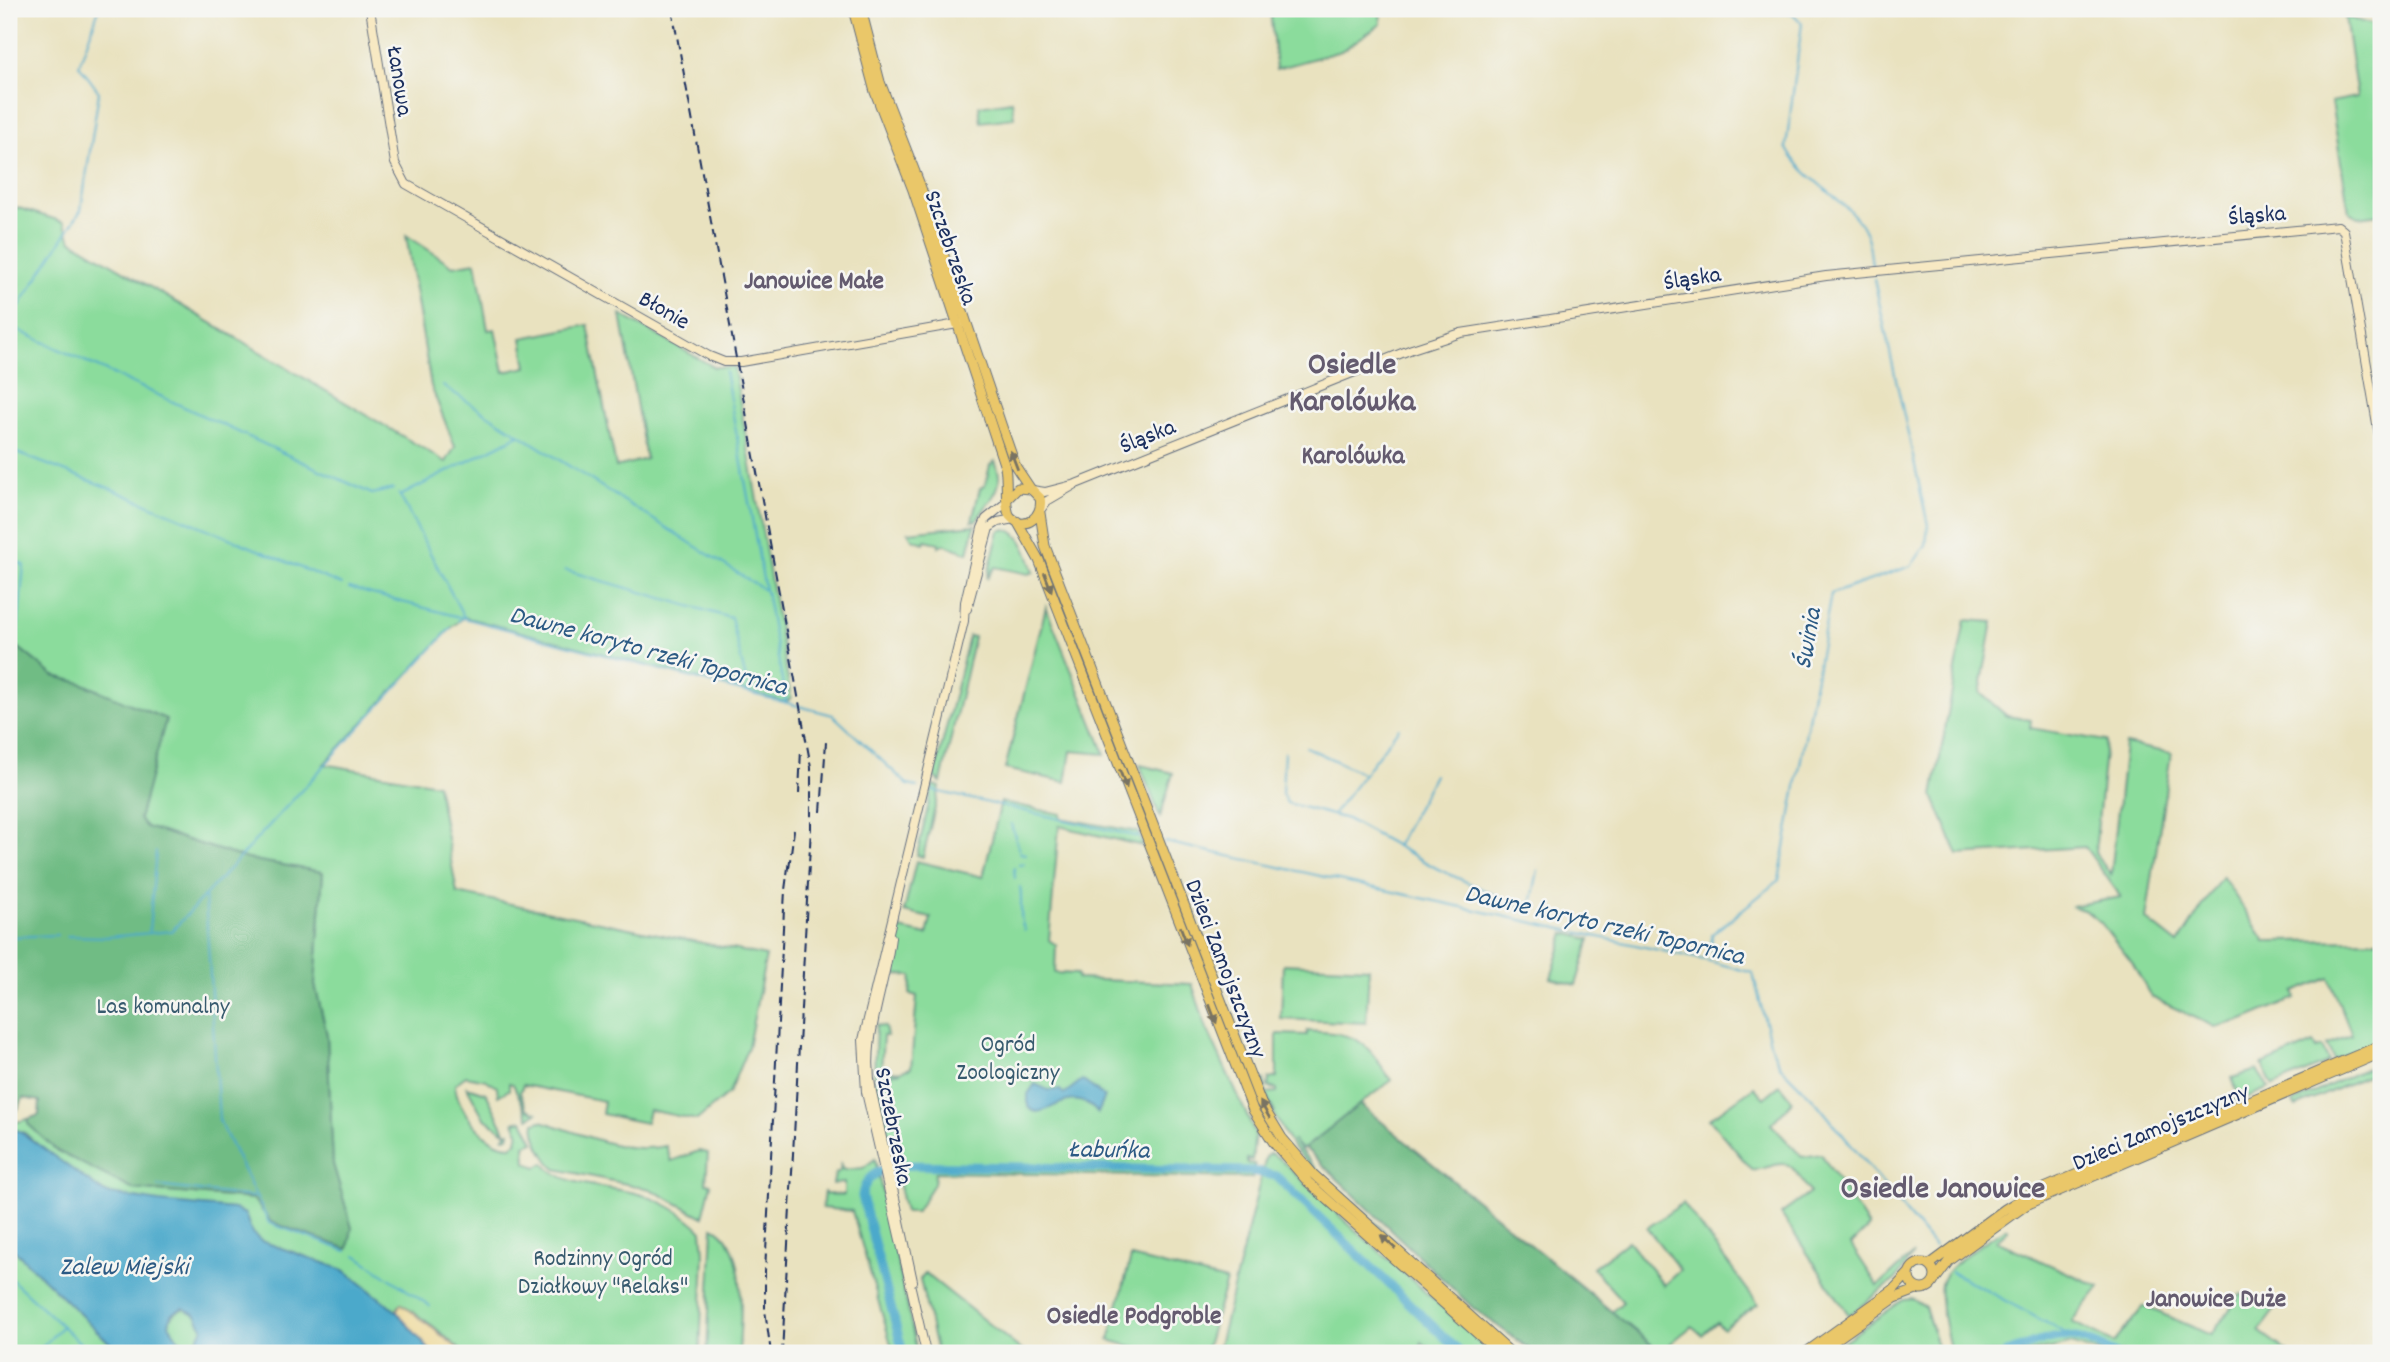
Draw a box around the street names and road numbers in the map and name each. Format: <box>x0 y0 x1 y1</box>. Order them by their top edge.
street label: Łanowa <box>376 43 420 119</box>
street label: Szczebrzeska <box>914 186 985 311</box>
street label: Śląska <box>2227 197 2288 236</box>
street label: Śląska <box>1661 259 1724 301</box>
street label: Błonie <box>632 283 695 340</box>
street label: Śląska <box>1115 411 1182 464</box>
street label: Dzieci Zamojszczyzny <box>1174 875 1274 1065</box>
street label: Szczebrzeska <box>864 1065 920 1189</box>
street label: Dzieci Zamojszczyzny <box>2068 1076 2256 1181</box>

